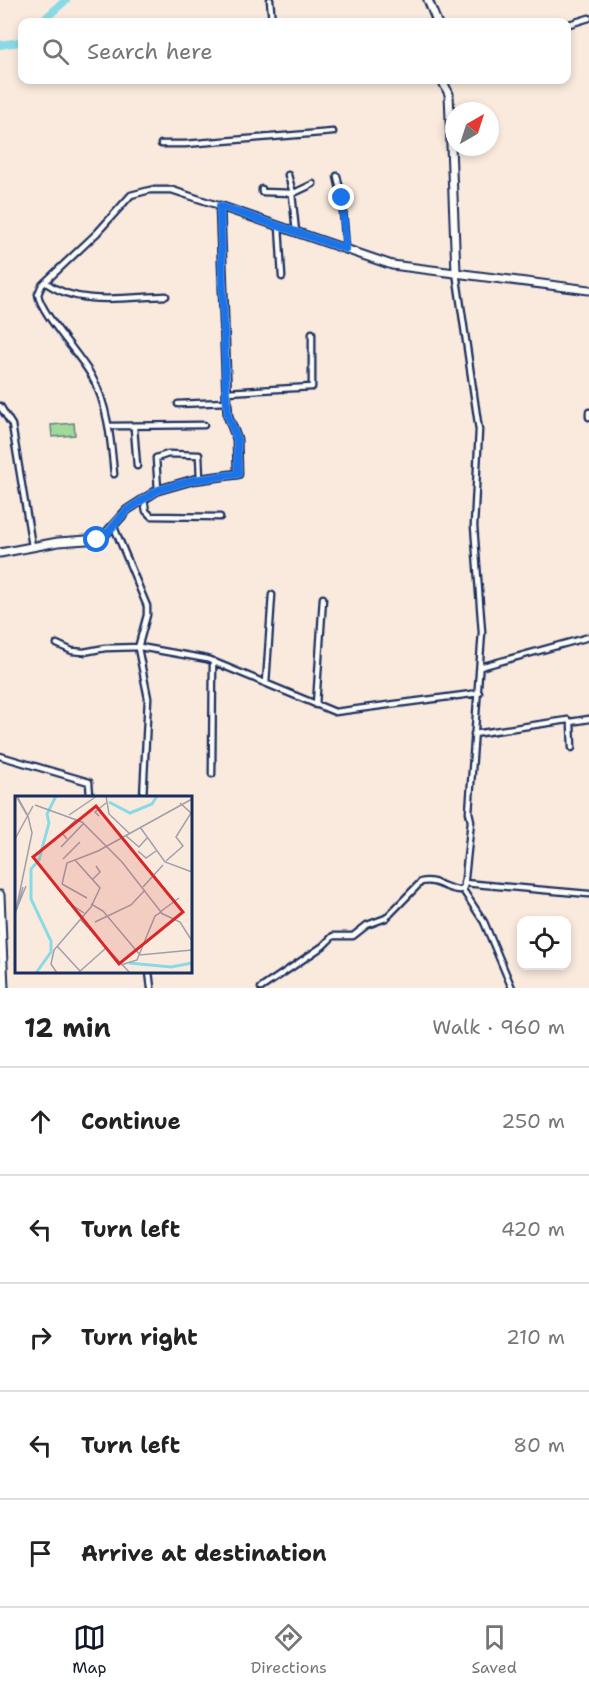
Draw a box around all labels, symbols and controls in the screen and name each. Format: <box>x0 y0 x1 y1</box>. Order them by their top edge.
search box <box>18 18 571 84</box>
icon: search <box>39 35 72 68</box>
text: Search here <box>87 37 213 66</box>
north arrow <box>445 102 499 156</box>
route end <box>328 184 354 210</box>
route start <box>83 526 109 552</box>
inset map <box>15 796 192 973</box>
map controls <box>517 916 571 970</box>
button: locate <box>517 916 571 970</box>
text: 12 min <box>24 1010 111 1045</box>
text: Walk · 960 m <box>432 1014 565 1040</box>
icon: ahead <box>24 1105 57 1138</box>
text: Continue <box>81 1107 181 1136</box>
text: 250 m <box>501 1108 565 1134</box>
icon: left <box>24 1213 57 1246</box>
text: Turn left <box>81 1215 180 1244</box>
text: 420 m <box>501 1216 565 1242</box>
icon: right <box>24 1321 57 1354</box>
text: Turn right <box>81 1323 198 1352</box>
text: 210 m <box>506 1324 565 1350</box>
icon: left <box>24 1429 57 1462</box>
text: Turn left <box>81 1431 180 1460</box>
text: 80 m <box>513 1432 565 1458</box>
icon: arrive <box>24 1537 57 1570</box>
text: Arrive at destination <box>81 1539 327 1568</box>
tab: Map <box>72 1621 106 1678</box>
tab: Directions <box>251 1621 327 1678</box>
tab: Saved <box>471 1621 517 1678</box>

